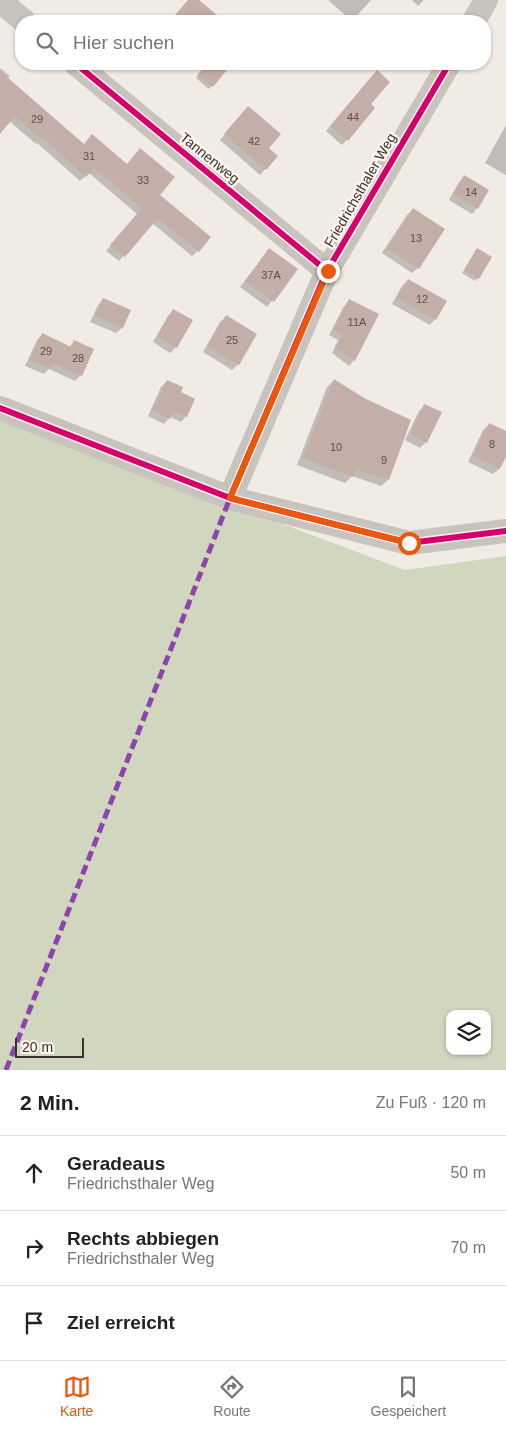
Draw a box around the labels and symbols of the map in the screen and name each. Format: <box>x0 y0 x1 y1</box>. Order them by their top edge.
house number: 44 <box>347 111 359 123</box>
house number: 29 <box>31 113 43 125</box>
street label: Tannenweg <box>177 129 243 187</box>
street label: Friedrichsthaler Weg <box>321 130 399 250</box>
house number: 42 <box>248 135 260 147</box>
house number: 31 <box>83 150 95 162</box>
house number: 33 <box>137 174 149 186</box>
house number: 14 <box>465 186 477 198</box>
house number: 13 <box>410 232 422 244</box>
route end <box>317 260 340 283</box>
house number: 37A <box>261 269 281 281</box>
house number: 12 <box>416 293 428 305</box>
house number: 11A <box>348 316 367 328</box>
house number: 25 <box>226 334 238 346</box>
house number: 29 <box>40 345 52 357</box>
house number: 28 <box>72 352 84 364</box>
house number: 8 <box>489 438 495 450</box>
house number: 10 <box>330 441 342 453</box>
house number: 9 <box>381 454 387 466</box>
route start <box>398 532 421 555</box>
scale bar <box>15 1035 84 1058</box>

